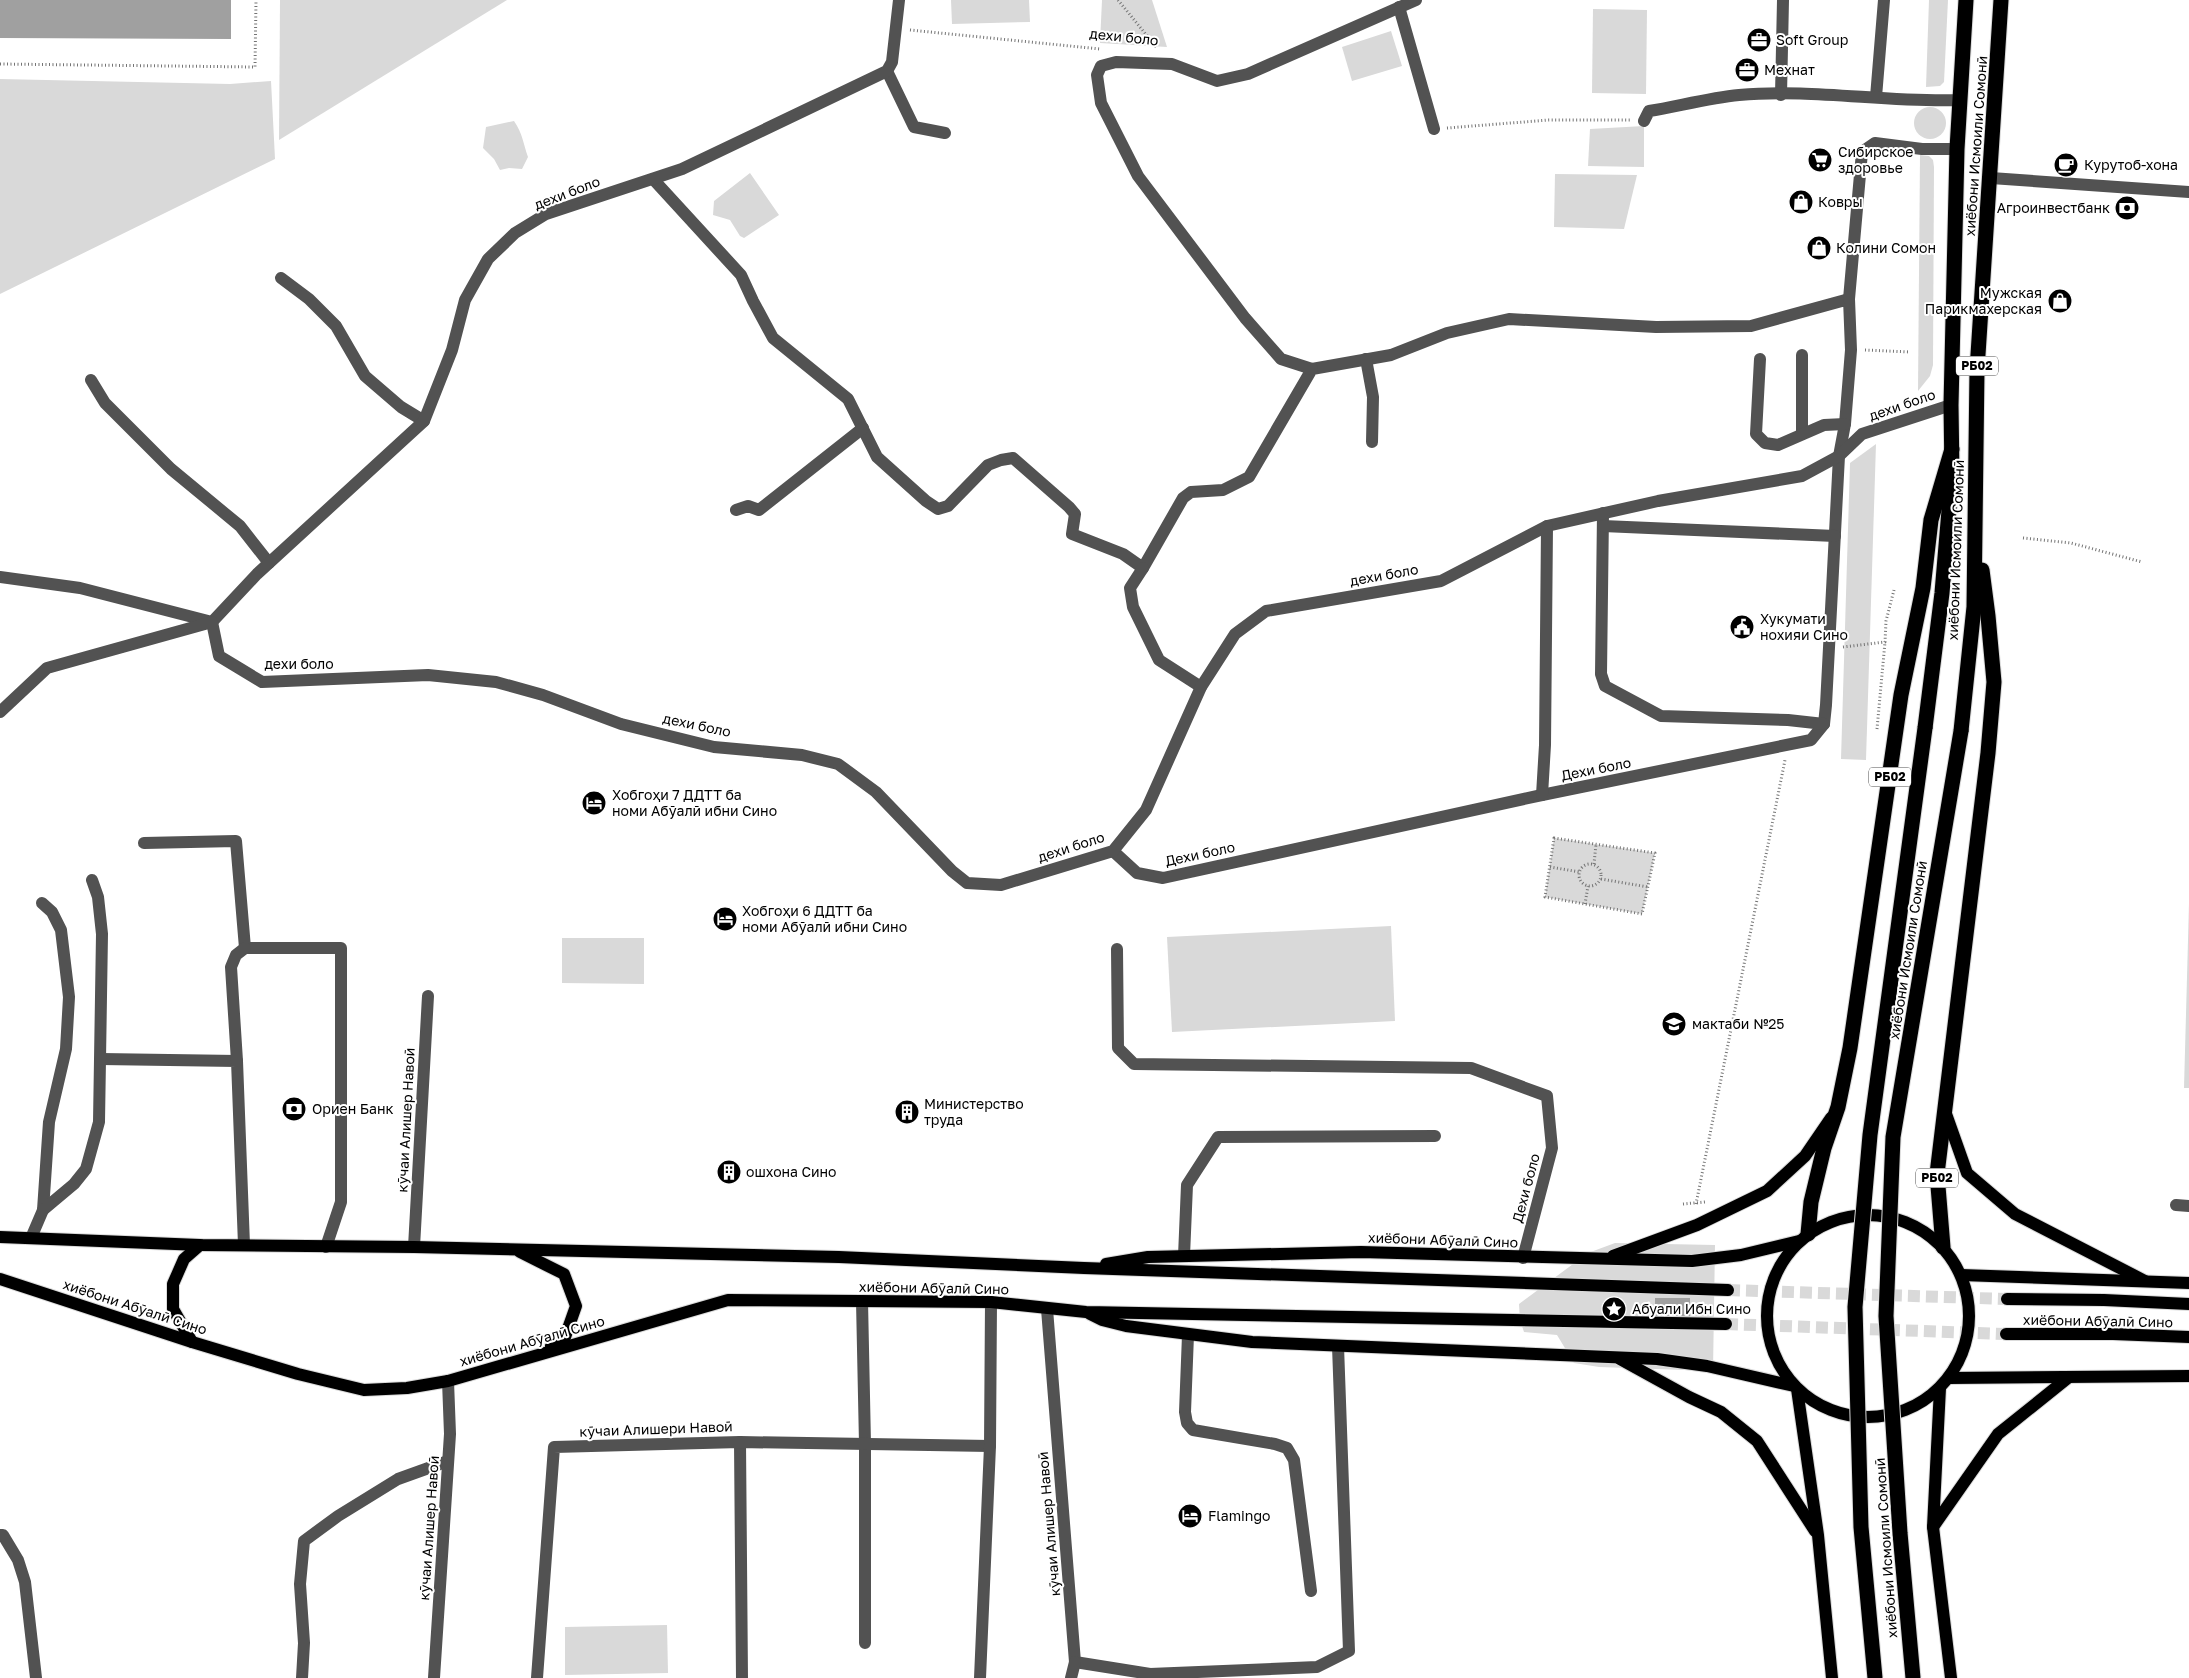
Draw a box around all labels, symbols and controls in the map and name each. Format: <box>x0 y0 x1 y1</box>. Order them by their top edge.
street label: дехи боло <box>1089 24 1159 49</box>
office icon: Soft Group <box>1746 27 1772 53</box>
place label: Soft Group <box>1776 31 1848 48</box>
street label: хиёбони Исмоили Сомонӣ <box>1961 55 1990 237</box>
office icon: Мехнат <box>1734 57 1760 83</box>
place label: Мехнат <box>1764 61 1815 78</box>
place label: Сибирское здоровье <box>1838 143 1913 176</box>
supermarket icon: Сибирское здоровье <box>1807 147 1833 173</box>
cafe icon: Курутоб-хона <box>2053 152 2079 178</box>
place label: Курутоб-хона <box>2084 156 2178 173</box>
street label: дехи боло <box>531 172 602 213</box>
shop icon: Ковры <box>1788 189 1814 215</box>
place label: Ковры <box>1818 193 1863 210</box>
bank icon: Агроинвестбанк <box>2114 195 2140 221</box>
place label: Агроинвестбанк <box>1997 199 2110 216</box>
shop icon: Колини Сомон <box>1806 235 1832 261</box>
place label: Колини Сомон <box>1836 239 1936 256</box>
place label: Мужская Парикмахерская <box>1925 284 2042 317</box>
shop icon: Мужская Парикмахерская <box>2047 288 2073 314</box>
road number: РБ02 <box>1956 356 1998 376</box>
street label: дехи боло <box>1866 385 1937 424</box>
street label: хиёбони Исмоили Сомонӣ <box>1944 459 1967 641</box>
street label: дехи боло <box>1348 560 1419 589</box>
place label: Хукумати нохияи Сино <box>1760 610 1848 643</box>
public building icon: Хукумати нохияи Сино <box>1729 614 1755 640</box>
street label: дехи боло <box>264 655 334 672</box>
street label: дехи боло <box>661 709 733 740</box>
street label: Дехи боло <box>1560 753 1632 784</box>
road number: РБ02 <box>1869 768 1911 786</box>
place label: Хобгоҳи 7 ДДТТ ба номи Абӯалӣ ибни Сино <box>612 786 777 819</box>
hotel icon: Хобгоҳи 7 ДДТТ ба номи Абӯалӣ ибни Сино <box>581 790 607 816</box>
street label: дехи боло <box>1035 828 1106 865</box>
street label: Дехи боло <box>1163 838 1236 869</box>
street label: хиёбони Исмоили Сомонӣ <box>1885 859 1930 1040</box>
place label: Хобгоҳи 6 ДДТТ ба номи Абӯалӣ ибни Сино <box>742 902 907 935</box>
hotel icon: Хобгоҳи 6 ДДТТ ба номи Абӯалӣ ибни Сино <box>712 906 738 932</box>
school or university icon: мактаби №25 <box>1661 1011 1687 1037</box>
place label: мактаби №25 <box>1692 1015 1784 1032</box>
street label: кӯчаи Алишер Навоӣ <box>393 1047 418 1193</box>
place label: Министерство труда <box>924 1095 1024 1128</box>
bank icon: Ориен Банк <box>281 1096 307 1122</box>
building icon: Министерство труда <box>894 1099 920 1125</box>
place label: Ориен Банк <box>312 1100 393 1117</box>
street label: Дехи боло <box>1508 1151 1543 1224</box>
building icon: ошхона Сино <box>716 1159 742 1185</box>
place label: ошхона Сино <box>746 1163 837 1180</box>
road number: РБ02 <box>1916 1168 1958 1188</box>
street label: хиёбони Абӯалӣ Сино <box>1368 1228 1518 1251</box>
street label: хиёбони Абӯалӣ Сино <box>61 1275 209 1338</box>
street label: хиёбони Абӯалӣ Сино <box>859 1278 1009 1297</box>
place icon: Абуали Ибн Сино <box>1601 1296 1627 1322</box>
place label: Абуали Ибн Сино <box>1632 1300 1751 1317</box>
street label: хиёбони Абӯалӣ Сино <box>2023 1311 2173 1330</box>
street label: хиёбони Абӯалӣ Сино <box>457 1312 606 1369</box>
street label: кӯчаи Алишери Навоӣ <box>579 1417 733 1440</box>
street label: кӯчаи Алишер Навоӣ <box>1034 1451 1063 1597</box>
street label: кӯчаи Алишер Навоӣ <box>415 1455 442 1601</box>
street label: хиёбони Исмоили Сомонӣ <box>1871 1457 1900 1639</box>
hotel icon: Flamingo <box>1177 1503 1203 1529</box>
place label: Flamingo <box>1208 1507 1270 1524</box>

